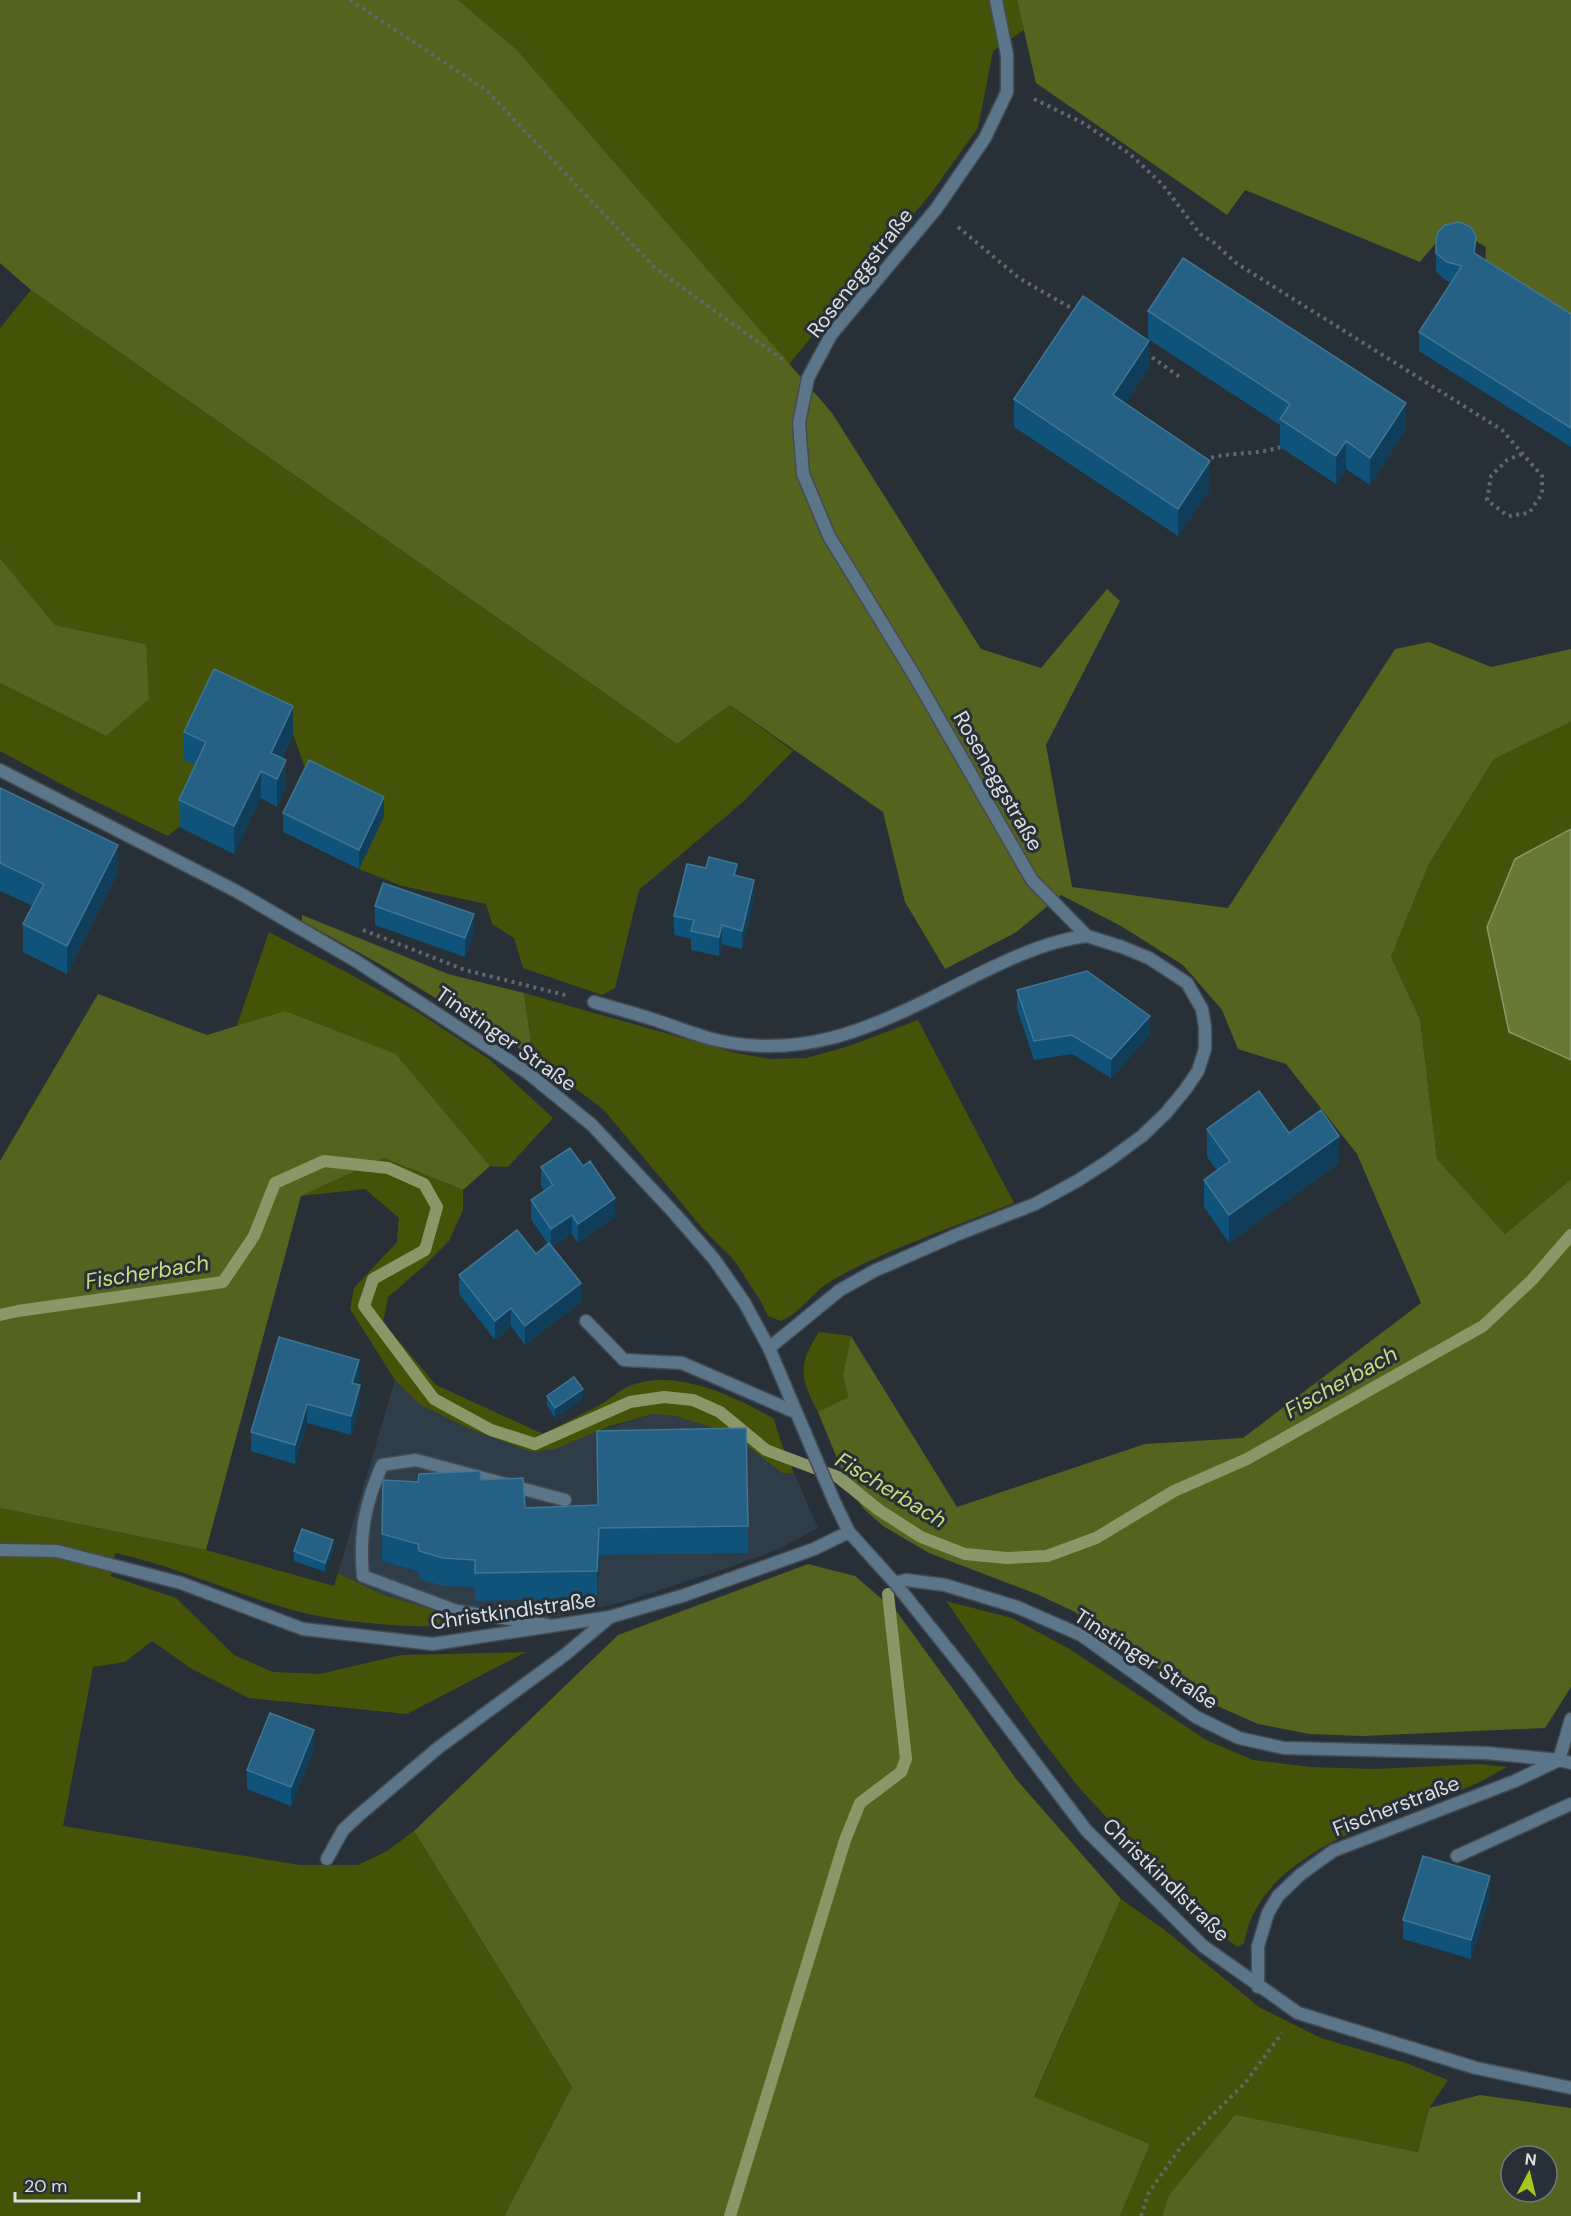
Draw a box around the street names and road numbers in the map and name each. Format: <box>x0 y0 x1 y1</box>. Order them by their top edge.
street label: Roseneggstraße <box>801 202 919 344</box>
street label: Roseneggstraße <box>947 706 1049 856</box>
street label: Tinstinger Straße <box>430 980 582 1098</box>
street label: Christkindlstraße <box>428 1586 598 1636</box>
street label: Tinstinger Straße <box>1069 1602 1223 1716</box>
street label: Fischerstraße <box>1329 1769 1463 1843</box>
street label: Christkindlstraße <box>1096 1812 1236 1948</box>

